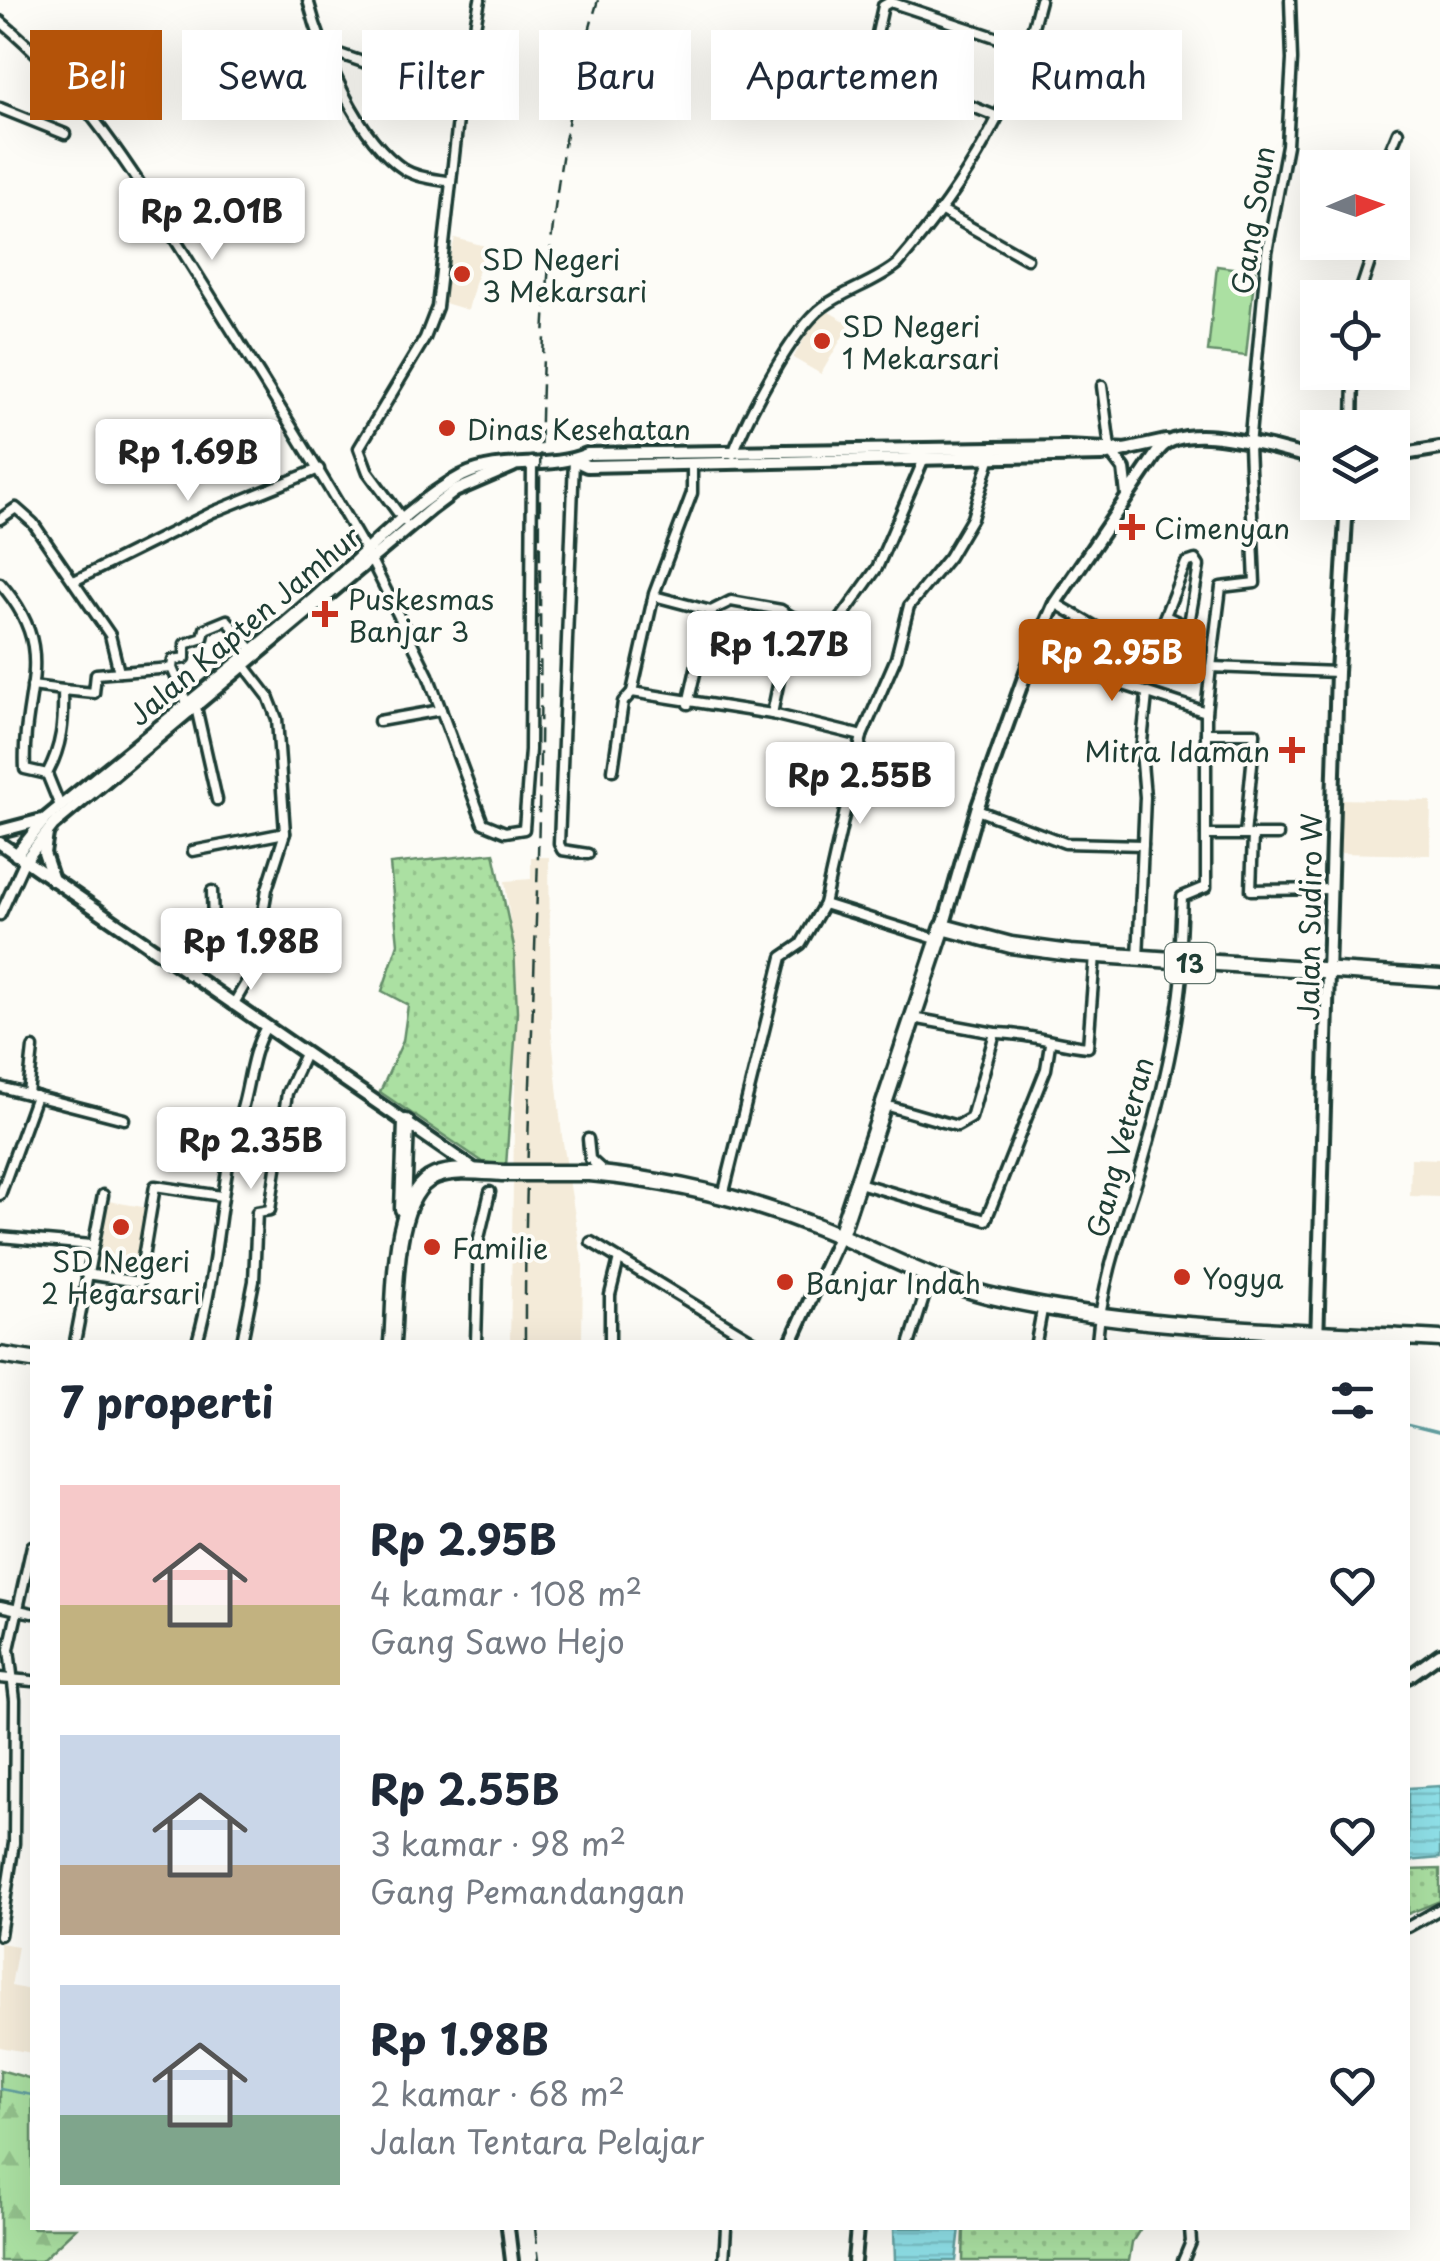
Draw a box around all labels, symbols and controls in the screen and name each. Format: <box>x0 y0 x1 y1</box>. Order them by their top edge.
chip: Beli <box>30 30 162 120</box>
chip: Sewa <box>182 30 342 120</box>
chip: Filter <box>362 30 519 120</box>
chip: Baru <box>539 30 691 120</box>
chip: Apartemen <box>711 30 974 120</box>
chip: Rumah <box>994 30 1182 120</box>
street label: Gang Soun <box>1219 143 1285 297</box>
north arrow <box>1300 150 1410 260</box>
map controls <box>1300 150 1410 520</box>
pin: Rp 2.01B <box>109 178 315 263</box>
text: Rp 2.01B <box>141 186 283 234</box>
place label: SD Negeri 3 Mekarsari <box>482 237 647 312</box>
marker: SD Negeri 3 Mekarsari <box>451 263 473 285</box>
button: locate <box>1300 280 1410 390</box>
place label: SD Negeri 1 Mekarsari <box>842 304 1000 379</box>
marker: SD Negeri 1 Mekarsari <box>811 330 833 352</box>
place label: Dinas Kesehatan <box>467 407 691 450</box>
button: layers <box>1300 410 1410 520</box>
marker: Dinas Kesehatan <box>436 417 458 439</box>
pin: Rp 1.69B <box>85 419 291 504</box>
text: Rp 1.69B <box>117 427 259 475</box>
place label: Cimenyan <box>1154 506 1290 549</box>
marker: Cimenyan <box>1119 514 1145 540</box>
street label: Jalan Kapten Jamhur <box>118 515 370 735</box>
place label: Puskesmas Banjar 3 <box>348 577 494 652</box>
marker: Puskesmas Banjar 3 <box>312 601 338 627</box>
pin: Rp 1.27B <box>676 611 882 696</box>
text: Rp 1.27B <box>709 619 849 667</box>
pin: Rp 2.95B <box>1009 619 1215 704</box>
text: Rp 2.95B <box>1041 627 1183 675</box>
place label: Mitra Idaman <box>1085 729 1270 772</box>
marker: Mitra Idaman <box>1279 737 1305 763</box>
pin: Rp 2.55B <box>757 742 963 827</box>
text: Rp 2.55B <box>788 750 932 798</box>
street label: Jalan Sudiro W <box>1286 813 1332 1021</box>
pin: Rp 1.98B <box>148 908 354 993</box>
text: Rp 1.98B <box>183 916 319 964</box>
road number: 13 <box>1165 943 1215 983</box>
street label: Gang Veteran <box>1074 1052 1164 1242</box>
pin: Rp 2.35B <box>148 1107 354 1192</box>
text: Rp 2.35B <box>179 1115 323 1163</box>
marker: SD Negeri 2 Hegarsari <box>110 1216 132 1238</box>
place label: Familie <box>452 1226 548 1269</box>
marker: Familie <box>421 1236 443 1258</box>
place label: SD Negeri 2 Hegarsari <box>41 1239 201 1314</box>
place label: Yogya <box>1202 1256 1284 1299</box>
place label: Banjar Indah <box>805 1261 981 1304</box>
marker: Yogya <box>1171 1266 1193 1288</box>
marker: Banjar Indah <box>774 1271 796 1293</box>
text: 7 properti <box>60 1369 273 1432</box>
icon: filters <box>1325 1373 1380 1428</box>
text: Rp 2.95B <box>370 1506 557 1569</box>
icon: home <box>140 1525 260 1645</box>
icon: heart <box>1325 1558 1380 1613</box>
text: 4 kamar · 108 m² <box>370 1569 642 1617</box>
text: Gang Sawo Hejo <box>370 1617 625 1665</box>
text: Rp 2.55B <box>370 1756 560 1819</box>
icon: home <box>140 1775 260 1895</box>
icon: heart <box>1325 1808 1380 1863</box>
text: 3 kamar · 98 m² <box>370 1819 626 1867</box>
text: Gang Pemandangan <box>370 1867 685 1915</box>
text: Rp 1.98B <box>370 2006 549 2069</box>
icon: home <box>140 2025 260 2145</box>
icon: heart <box>1325 2058 1380 2113</box>
text: 2 kamar · 68 m² <box>370 2069 625 2117</box>
text: Jalan Tentara Pelajar <box>370 2117 704 2165</box>

